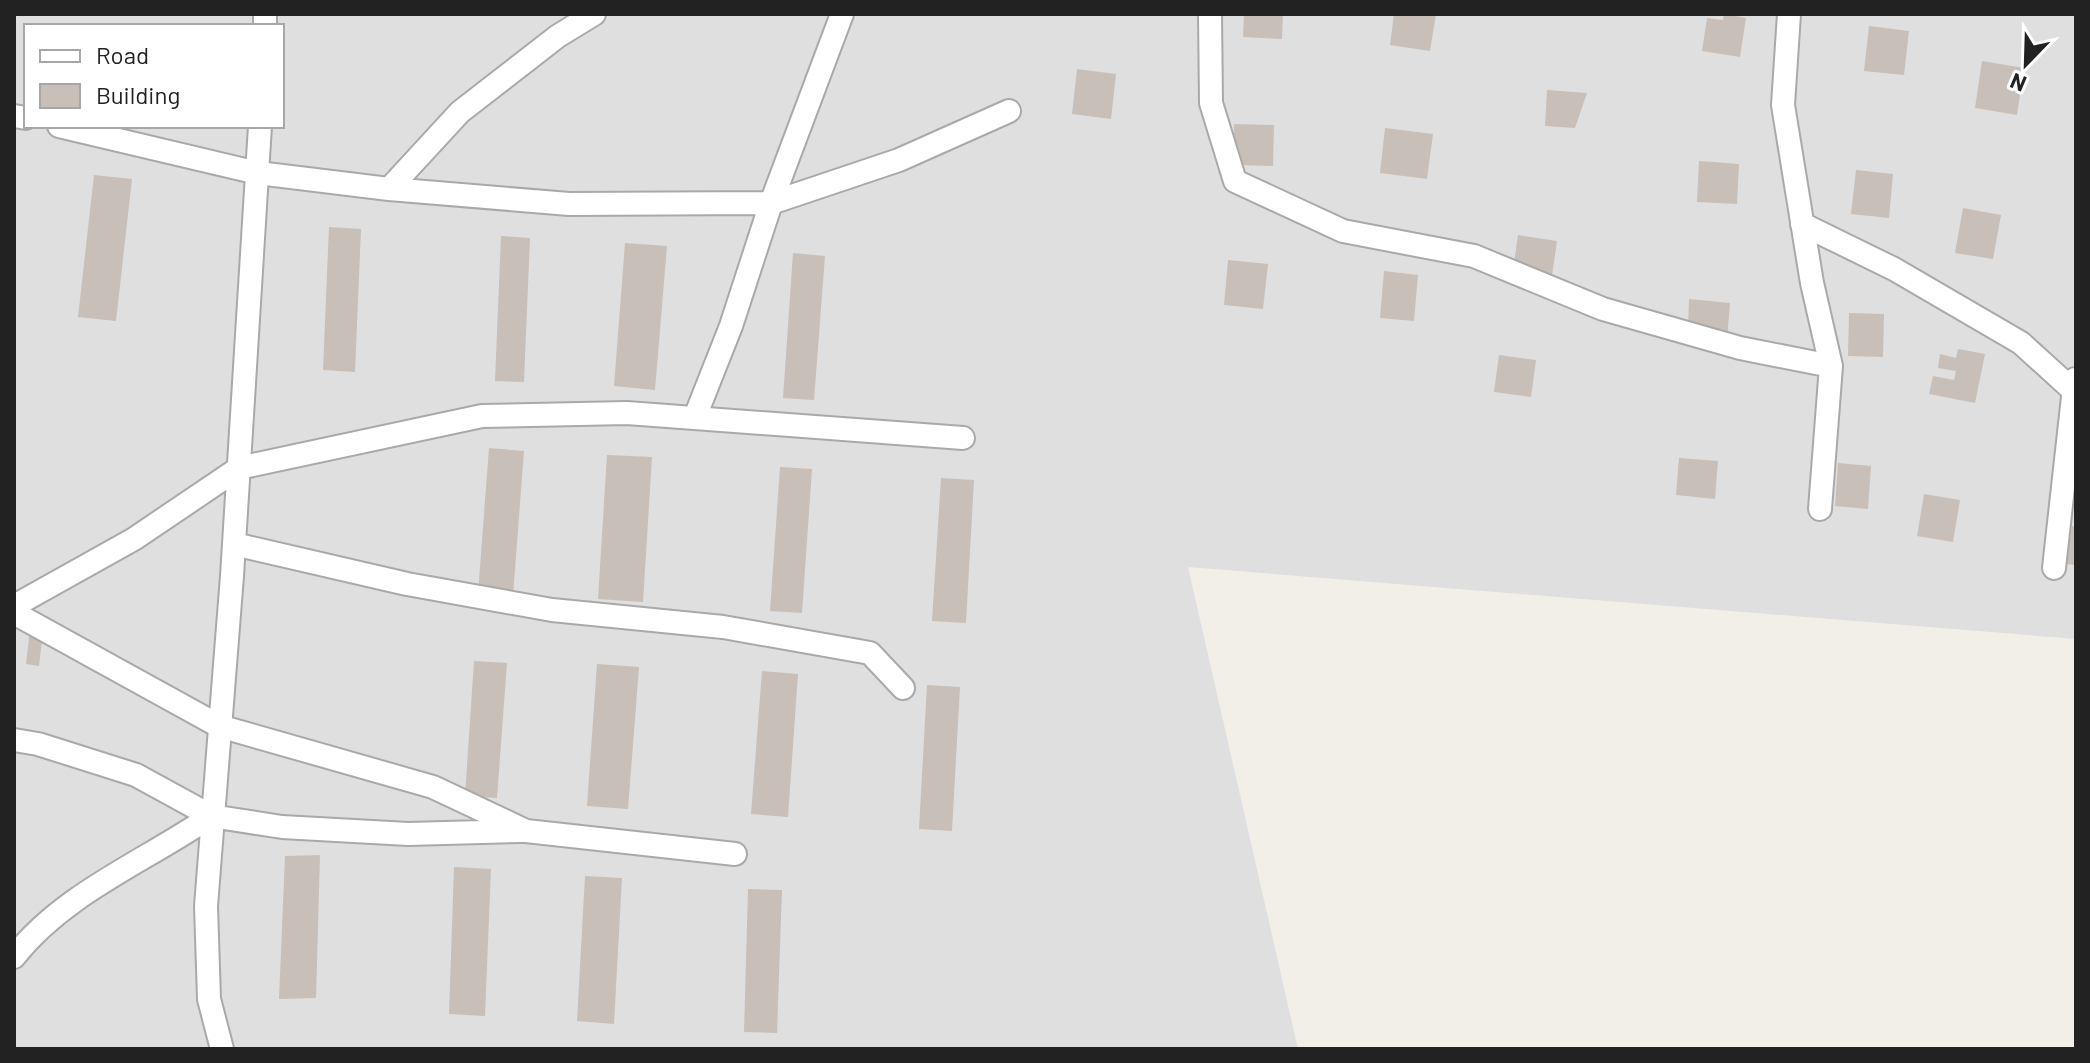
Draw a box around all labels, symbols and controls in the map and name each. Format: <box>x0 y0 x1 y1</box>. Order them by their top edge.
legend <box>24 24 284 128</box>
north arrow <box>1986 24 2066 104</box>
text: Road <box>96 40 149 69</box>
text: N <box>2006 69 2030 98</box>
text: Building <box>96 80 180 109</box>

